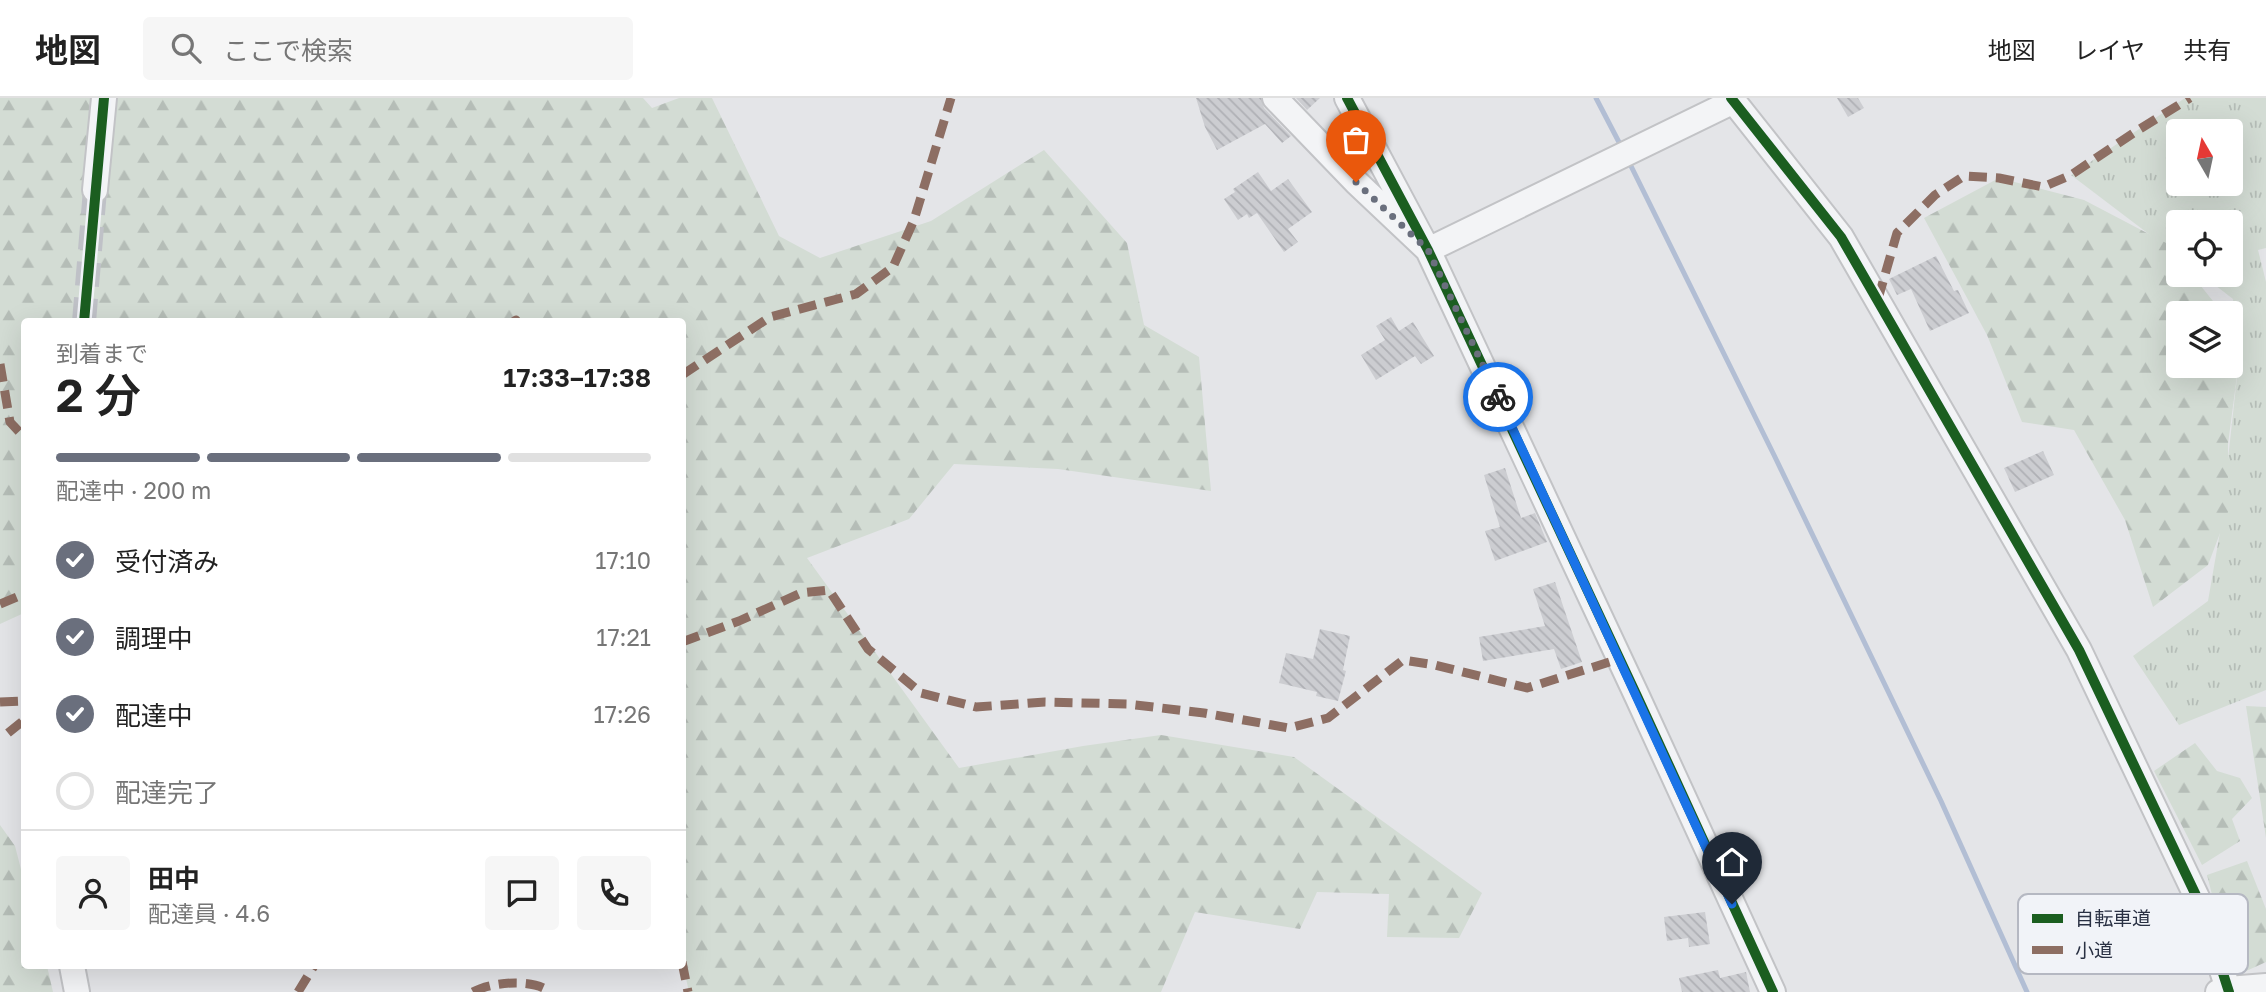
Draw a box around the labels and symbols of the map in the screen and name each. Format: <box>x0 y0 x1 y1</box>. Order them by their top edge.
pin <box>1326 110 1386 182</box>
north arrow <box>2166 119 2244 196</box>
courier <box>1463 362 1533 432</box>
pin <box>1702 832 1762 904</box>
legend <box>2018 894 2248 974</box>
text: 自転車道 <box>2075 906 2151 929</box>
text: 小道 <box>2075 938 2113 961</box>

